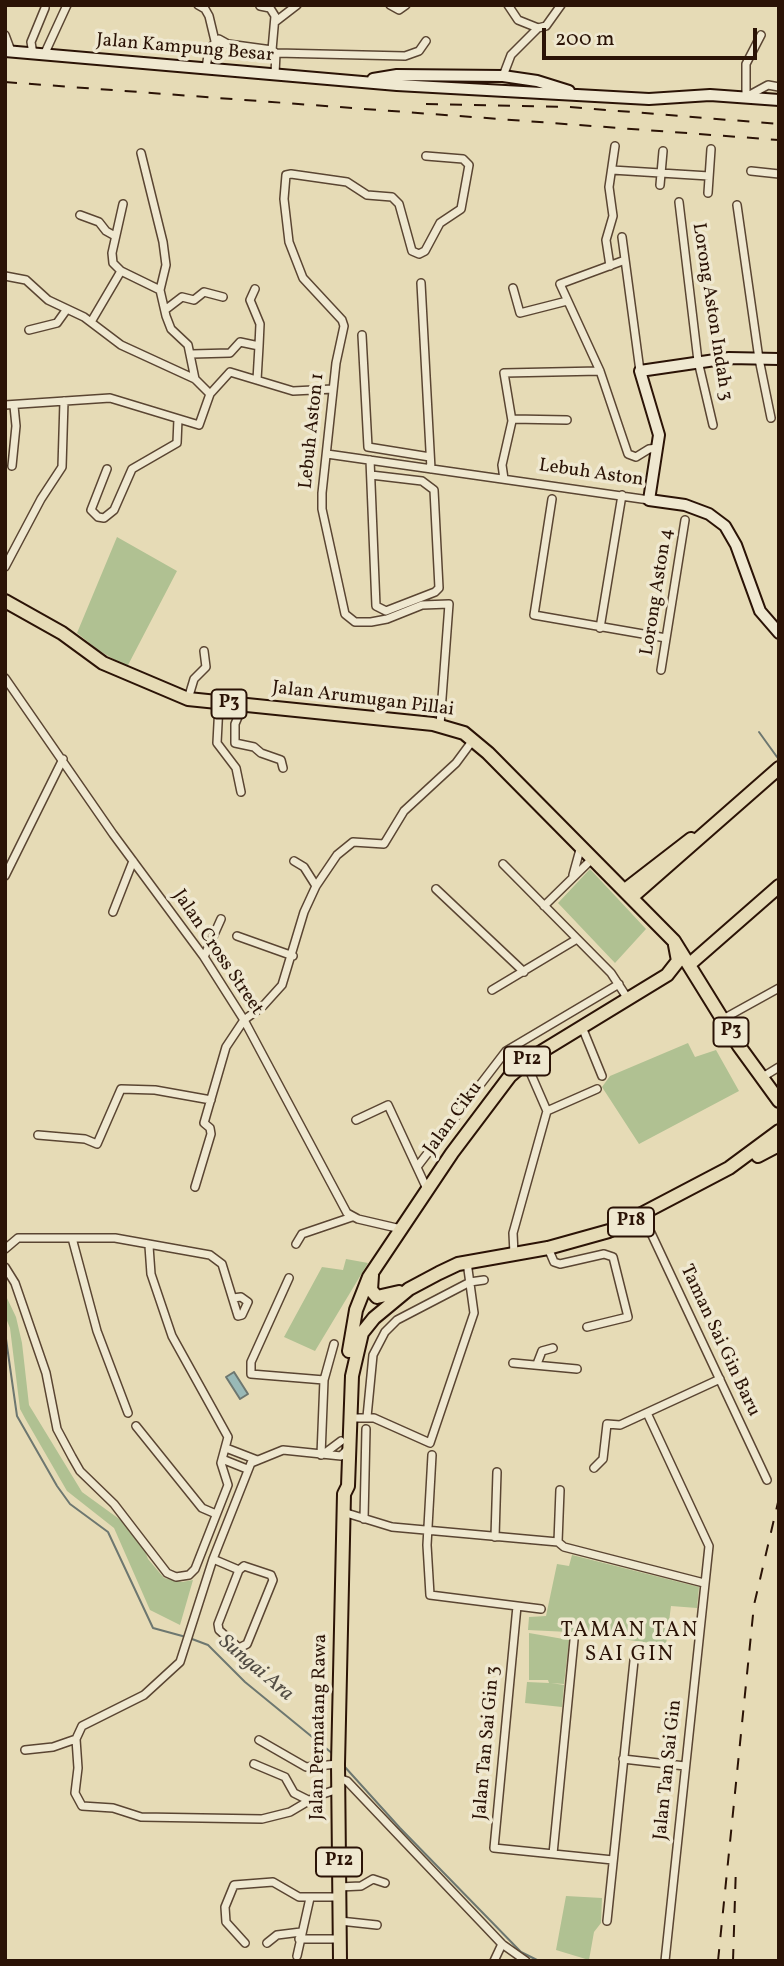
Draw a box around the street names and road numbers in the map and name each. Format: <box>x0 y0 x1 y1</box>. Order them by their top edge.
street label: Jalan Kampung Besar <box>95 30 275 68</box>
street label: Lorong Aston Indah 3 <box>686 221 736 403</box>
street label: Lebuh Aston 1 <box>296 372 330 490</box>
street label: Lebuh Aston <box>537 455 645 493</box>
street label: Lorong Aston 4 <box>637 527 679 657</box>
street label: Jalan Arumugan Pillai <box>271 678 455 722</box>
road number: P3 <box>212 690 246 718</box>
street label: Jalan Cross Street <box>167 886 267 1020</box>
road number: P3 <box>714 1017 748 1046</box>
road number: P12 <box>504 1046 550 1076</box>
street label: Jalan Ciku <box>420 1078 488 1160</box>
road number: P18 <box>608 1208 654 1237</box>
street label: Taman Sai Gin Baru <box>674 1261 764 1421</box>
street label: Jalan Permatang Rawa <box>307 1633 333 1821</box>
street label: Jalan Tan Sai Gin 3 <box>470 1665 506 1821</box>
street label: Jalan Tan Sai Gin <box>650 1699 688 1841</box>
road number: P12 <box>316 1848 362 1876</box>

